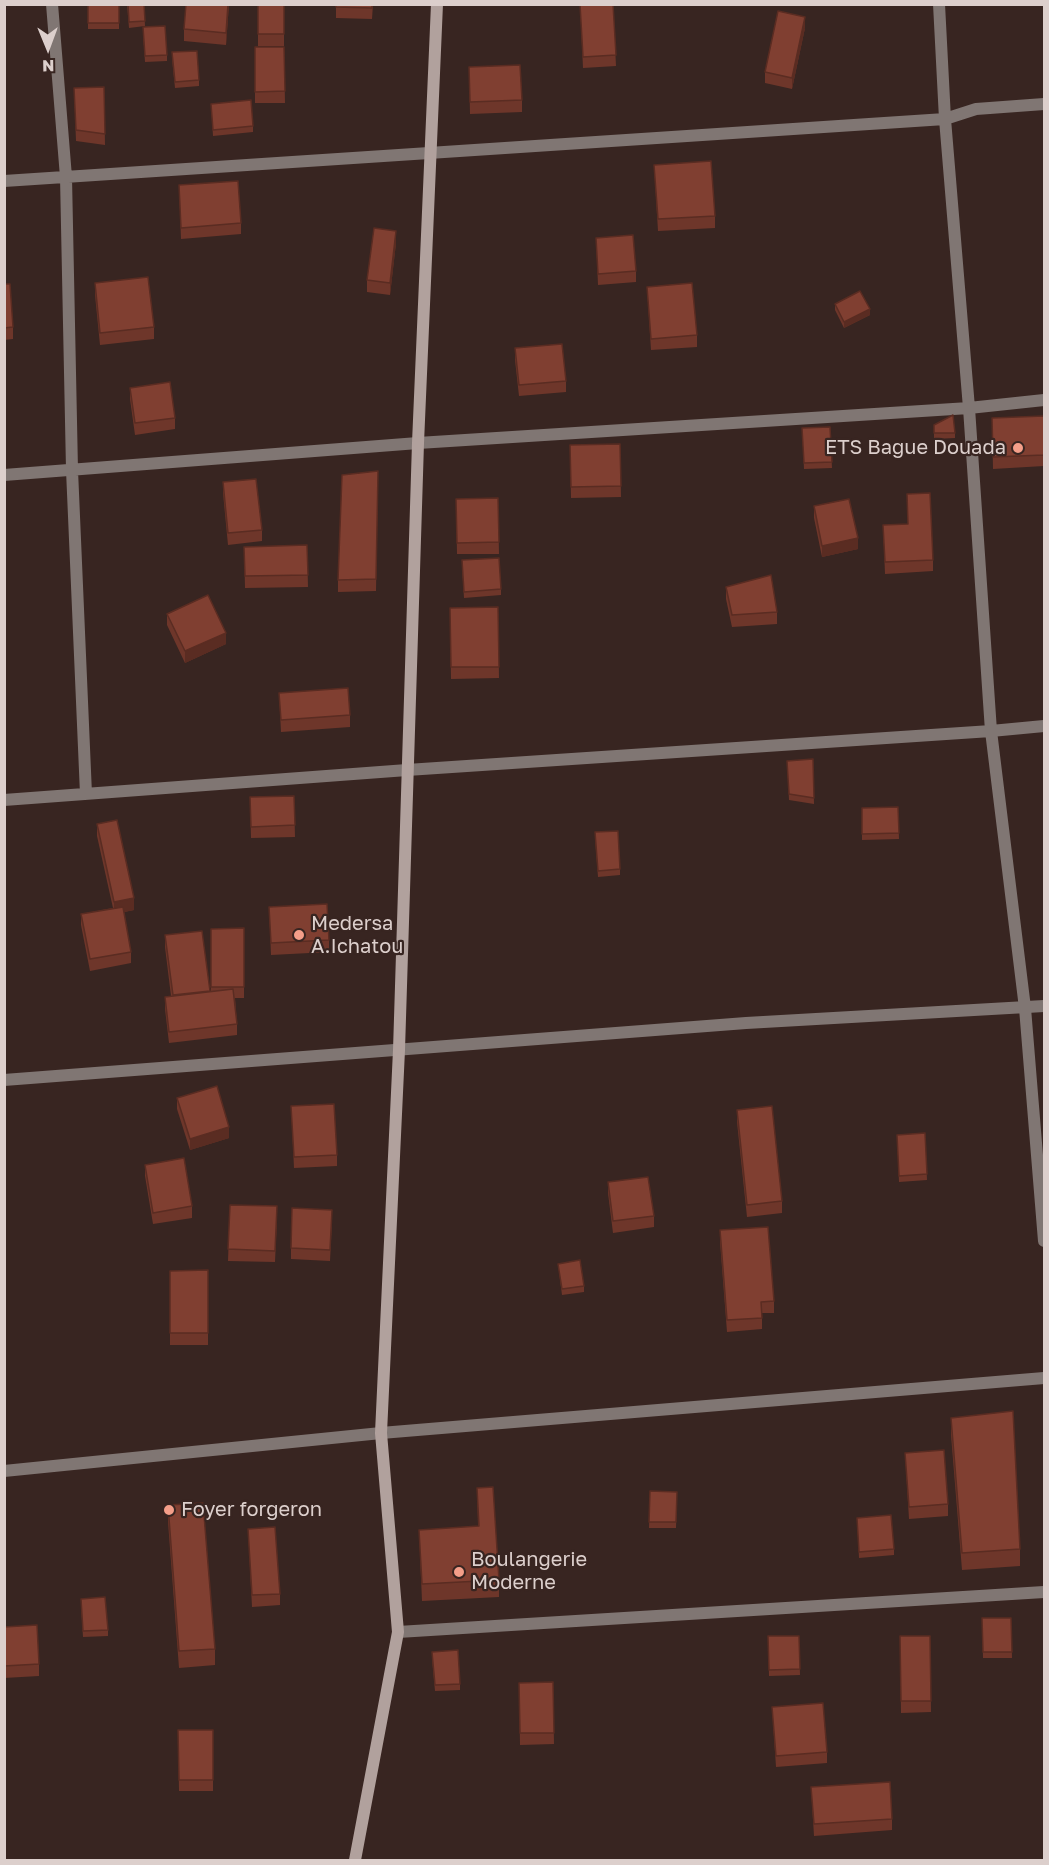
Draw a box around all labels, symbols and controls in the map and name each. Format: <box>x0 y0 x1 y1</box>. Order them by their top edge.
north arrow <box>18 18 78 78</box>
text: N <box>42 56 55 76</box>
place label: ETS Bague Douada <box>825 436 1006 460</box>
marker: ETS Bague Douada <box>1011 441 1025 455</box>
place label: Medersa A.Ichatou <box>311 912 403 959</box>
marker: Medersa A.Ichatou <box>292 928 306 942</box>
place label: Foyer forgeron <box>181 1498 322 1522</box>
marker: Foyer forgeron <box>162 1503 176 1517</box>
place label: Boulangerie Moderne <box>471 1548 587 1595</box>
marker: Boulangerie Moderne <box>452 1565 466 1579</box>

